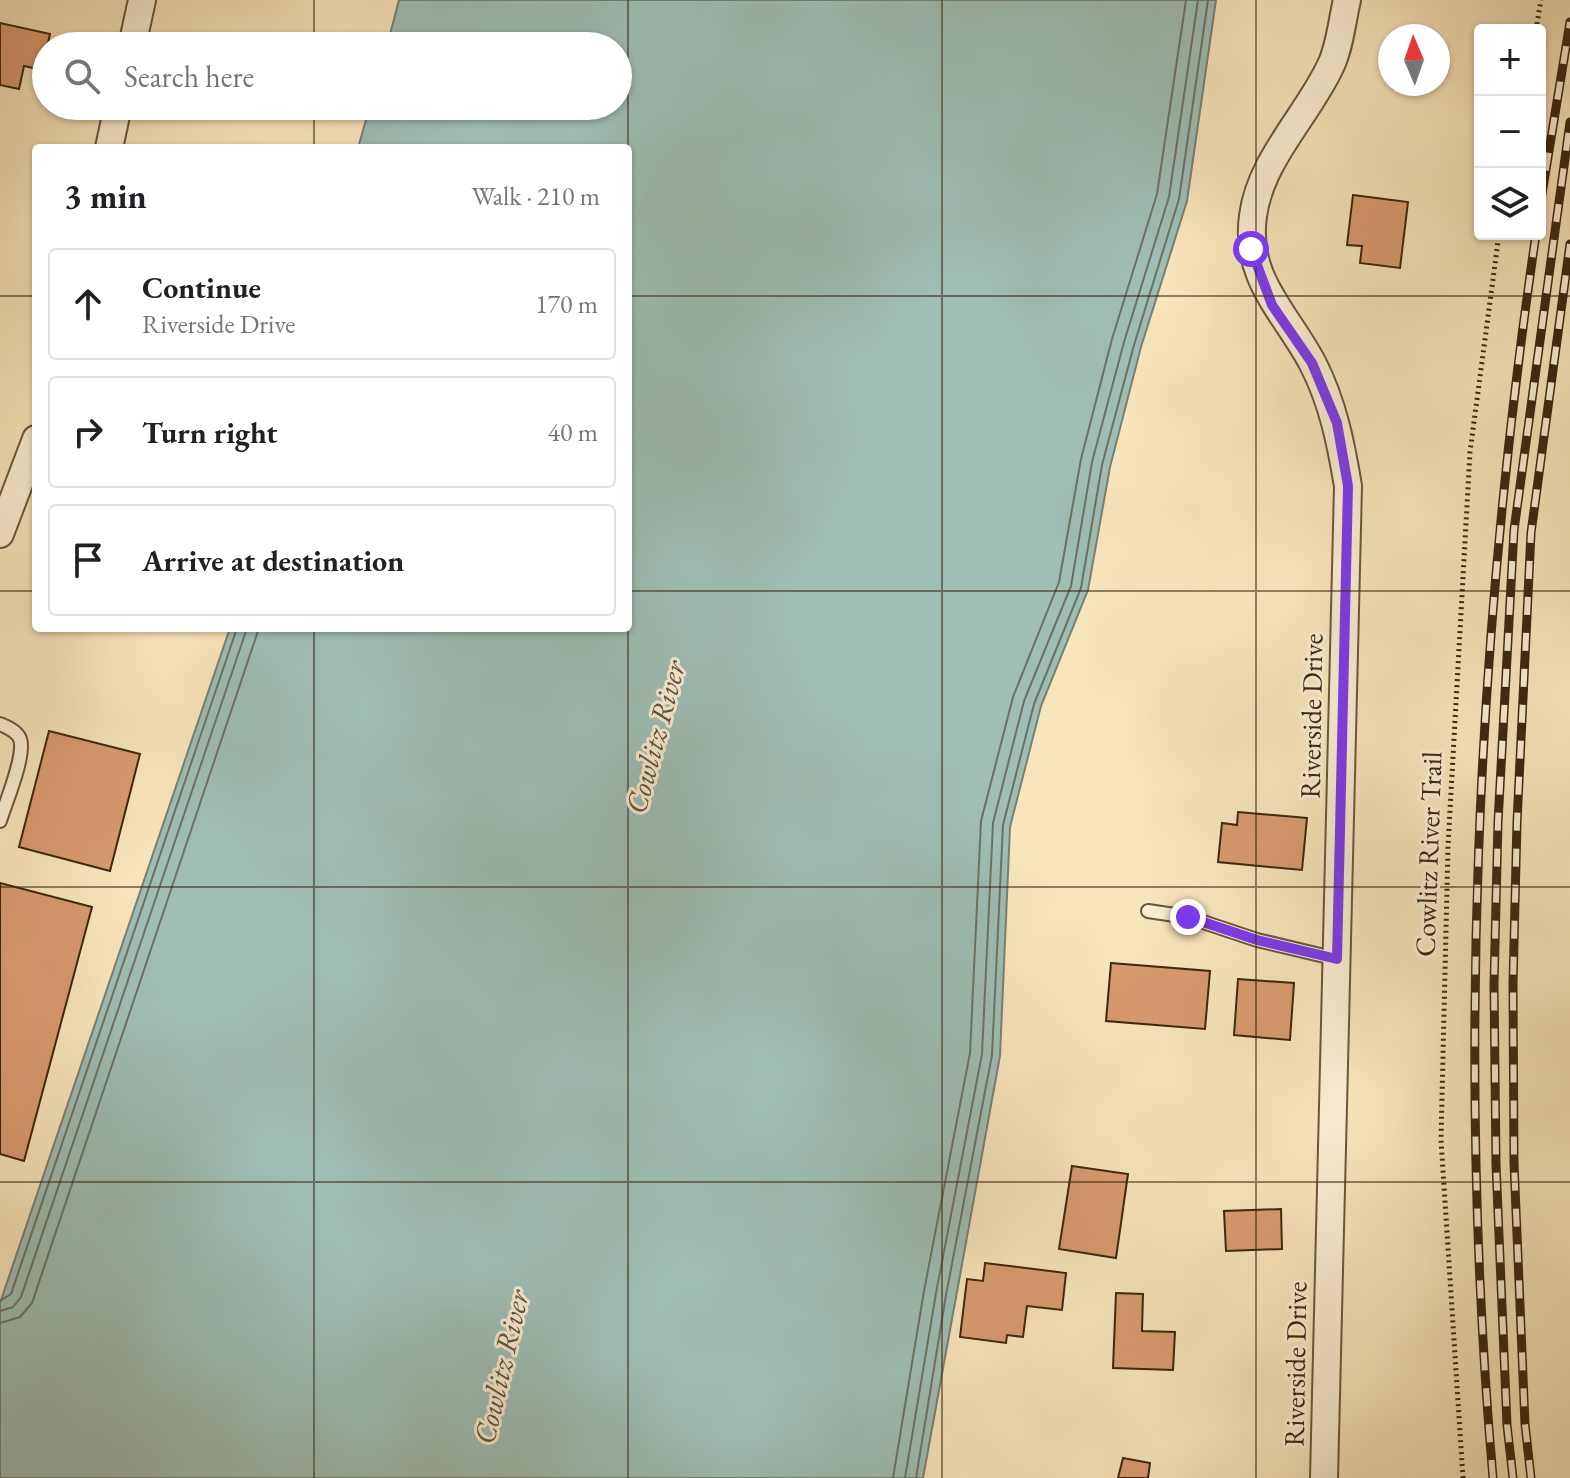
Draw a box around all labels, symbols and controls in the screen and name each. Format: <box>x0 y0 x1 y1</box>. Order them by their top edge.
north arrow <box>1378 24 1450 96</box>
map controls <box>1474 24 1546 240</box>
button: + <box>1474 24 1546 96</box>
search box <box>32 32 632 120</box>
icon: search <box>60 54 104 98</box>
text: Search here <box>124 57 254 96</box>
button: − <box>1474 96 1546 168</box>
button: layers <box>1474 168 1546 240</box>
text: 3 min <box>64 174 147 218</box>
text: Walk · 210 m <box>472 179 600 213</box>
route start <box>1233 231 1269 267</box>
text: Continue <box>142 268 261 307</box>
icon: ahead <box>66 282 110 326</box>
text: 170 m <box>535 287 598 321</box>
text: Riverside Drive <box>142 307 295 341</box>
icon: right <box>66 410 110 454</box>
text: Turn right <box>142 413 278 452</box>
text: 40 m <box>548 415 598 449</box>
icon: arrive <box>66 538 110 582</box>
text: Arrive at destination <box>142 541 404 580</box>
street label: Riverside Drive <box>1292 633 1330 799</box>
water label: Cowlitz River <box>616 655 695 818</box>
street label: Cowlitz River Trail <box>1406 750 1450 957</box>
route end <box>1170 899 1206 935</box>
street label: Riverside Drive <box>1276 1281 1314 1447</box>
water label: Cowlitz River <box>464 1285 538 1448</box>

